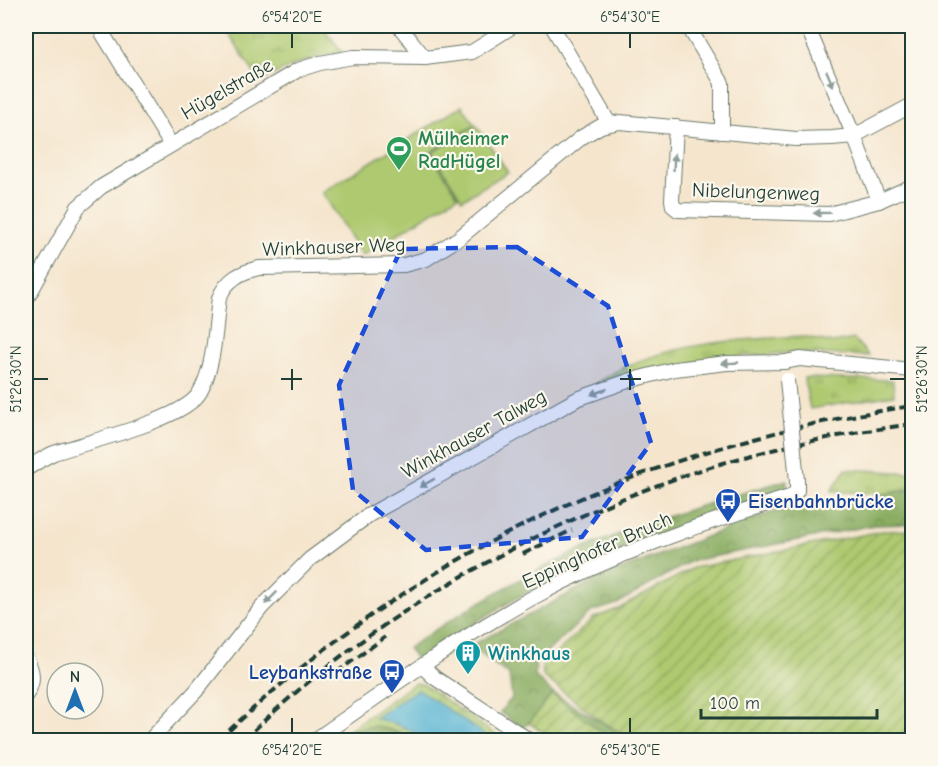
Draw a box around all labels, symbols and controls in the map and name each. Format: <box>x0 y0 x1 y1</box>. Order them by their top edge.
text: 6°54'20"E <box>262 8 322 26</box>
text: 6°54'30"E <box>600 8 660 26</box>
street label: Hügelstraße <box>177 54 277 124</box>
one-way arrow <box>826 70 835 88</box>
place label: Mülheimer RadHügel <box>418 127 508 173</box>
sports icon: Mülheimer RadHügel <box>384 134 414 172</box>
one-way arrow <box>669 152 679 171</box>
street label: Nibelungenweg <box>692 178 820 206</box>
one-way arrow <box>813 208 832 218</box>
street label: Winkhauser Weg <box>262 233 406 261</box>
text: 51°26'30"N <box>7 345 25 413</box>
text: 51°26'30"N <box>913 345 931 413</box>
one-way arrow <box>720 358 739 367</box>
street label: Winkhauser Talweg <box>397 385 551 483</box>
one-way arrow <box>590 387 608 397</box>
one-way arrow <box>418 478 435 488</box>
bus stop icon: Eisenbahnbrücke <box>713 486 743 524</box>
place label: Eisenbahnbrücke <box>748 490 894 513</box>
street label: Eppinghofer Bruch <box>519 507 675 593</box>
one-way arrow <box>264 591 278 605</box>
building icon: Winkhaus <box>453 638 483 676</box>
place label: Winkhaus <box>488 642 570 665</box>
bus stop icon: Leybankstraße <box>377 657 407 695</box>
north arrow <box>45 661 105 721</box>
place label: Leybankstraße <box>249 661 372 684</box>
text: N <box>70 668 80 686</box>
scale bar <box>701 682 876 720</box>
text: 100 m <box>710 693 760 714</box>
text: 6°54'20"E <box>262 741 322 759</box>
text: 6°54'30"E <box>600 741 660 759</box>

